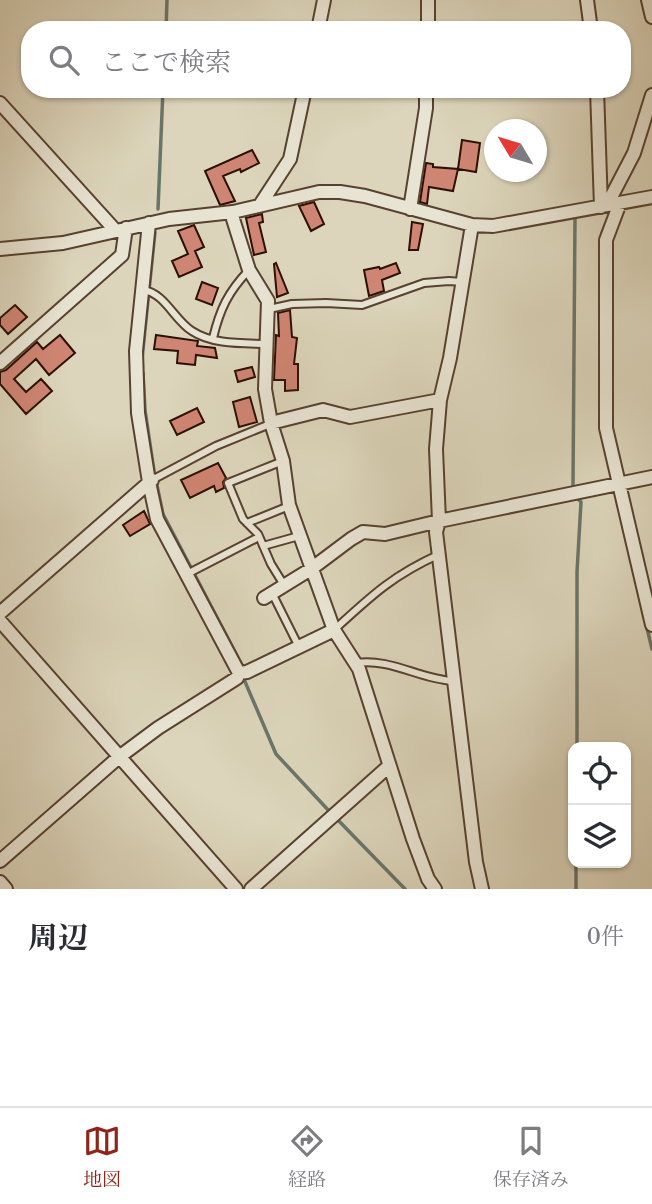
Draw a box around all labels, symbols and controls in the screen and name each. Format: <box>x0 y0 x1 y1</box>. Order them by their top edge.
search box <box>21 21 631 98</box>
icon: search <box>45 41 83 79</box>
text: ここで検索 <box>101 46 231 78</box>
north arrow <box>484 119 547 182</box>
map controls <box>568 742 631 868</box>
button: locate <box>568 742 631 805</box>
button: layers <box>568 805 631 868</box>
text: 周辺 <box>28 919 88 956</box>
text: 0件 <box>586 922 624 950</box>
tab: 地図 <box>83 1122 121 1191</box>
tab: 経路 <box>288 1122 326 1191</box>
tab: 保存済み <box>493 1122 569 1191</box>

